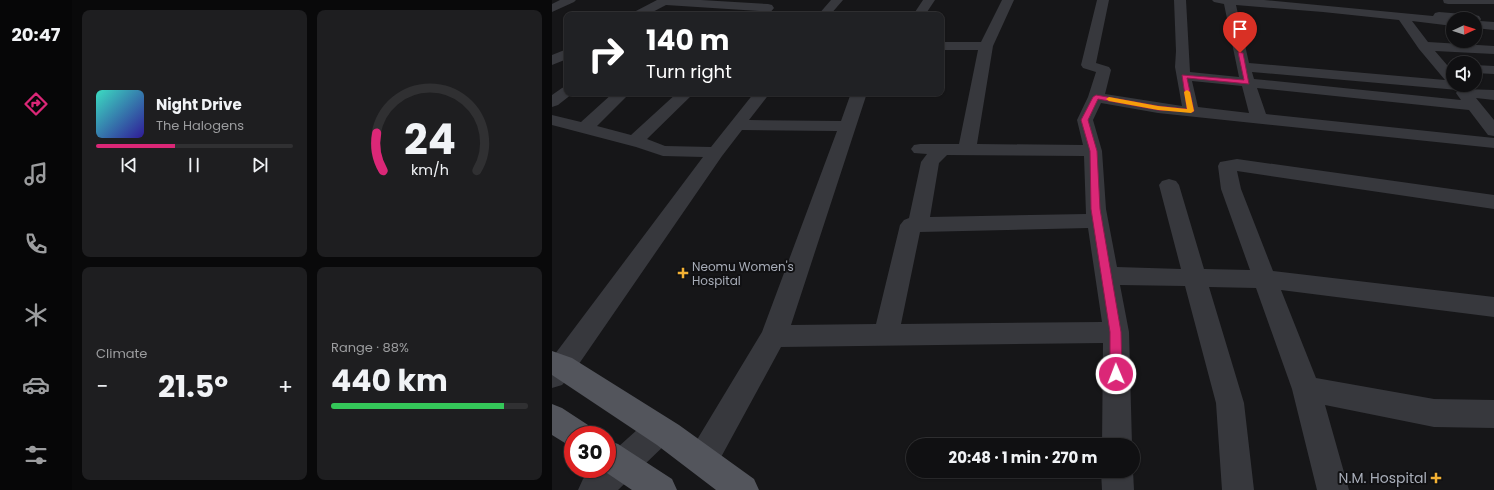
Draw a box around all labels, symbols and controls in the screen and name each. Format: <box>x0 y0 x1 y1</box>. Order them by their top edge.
pin <box>1223 12 1257 53</box>
north arrow <box>1446 12 1482 48</box>
map controls <box>1446 12 1482 92</box>
icon: arrive <box>1229 18 1251 40</box>
text: 140 m <box>646 21 729 60</box>
text: 20:47 <box>12 22 60 47</box>
icon: right <box>580 28 632 80</box>
button: sound <box>1446 56 1482 92</box>
text: Turn right <box>646 59 732 84</box>
icon: directions <box>22 90 50 118</box>
text: Night Drive <box>156 94 242 115</box>
text: 24 <box>404 110 455 169</box>
text: The Halogens <box>156 116 244 135</box>
icon: previous <box>118 154 140 176</box>
icon: pause <box>183 154 205 176</box>
icon: next <box>249 154 271 176</box>
icon: music <box>22 160 50 188</box>
text: km/h <box>410 160 449 180</box>
icon: phone <box>22 230 50 258</box>
place label: Neomu Women's Hospital <box>692 258 794 289</box>
marker: Neomu Women's Hospital <box>677 267 689 279</box>
icon: climate <box>22 301 50 329</box>
text: Range · 88% <box>331 338 409 357</box>
text: Climate <box>96 344 147 363</box>
position arrow <box>1095 353 1137 395</box>
text: 440 km <box>331 359 448 402</box>
text: 21.5° <box>158 365 228 408</box>
icon: car <box>22 371 50 399</box>
text: − <box>96 371 108 402</box>
text: + <box>278 371 293 402</box>
speed limit sign: 30 <box>564 426 616 478</box>
icon: filters <box>22 441 50 469</box>
text: 20:48 · 1 min · 270 m <box>949 447 1097 468</box>
place label: N.M. Hospital <box>1339 468 1427 488</box>
marker: N.M. Hospital <box>1430 472 1442 484</box>

